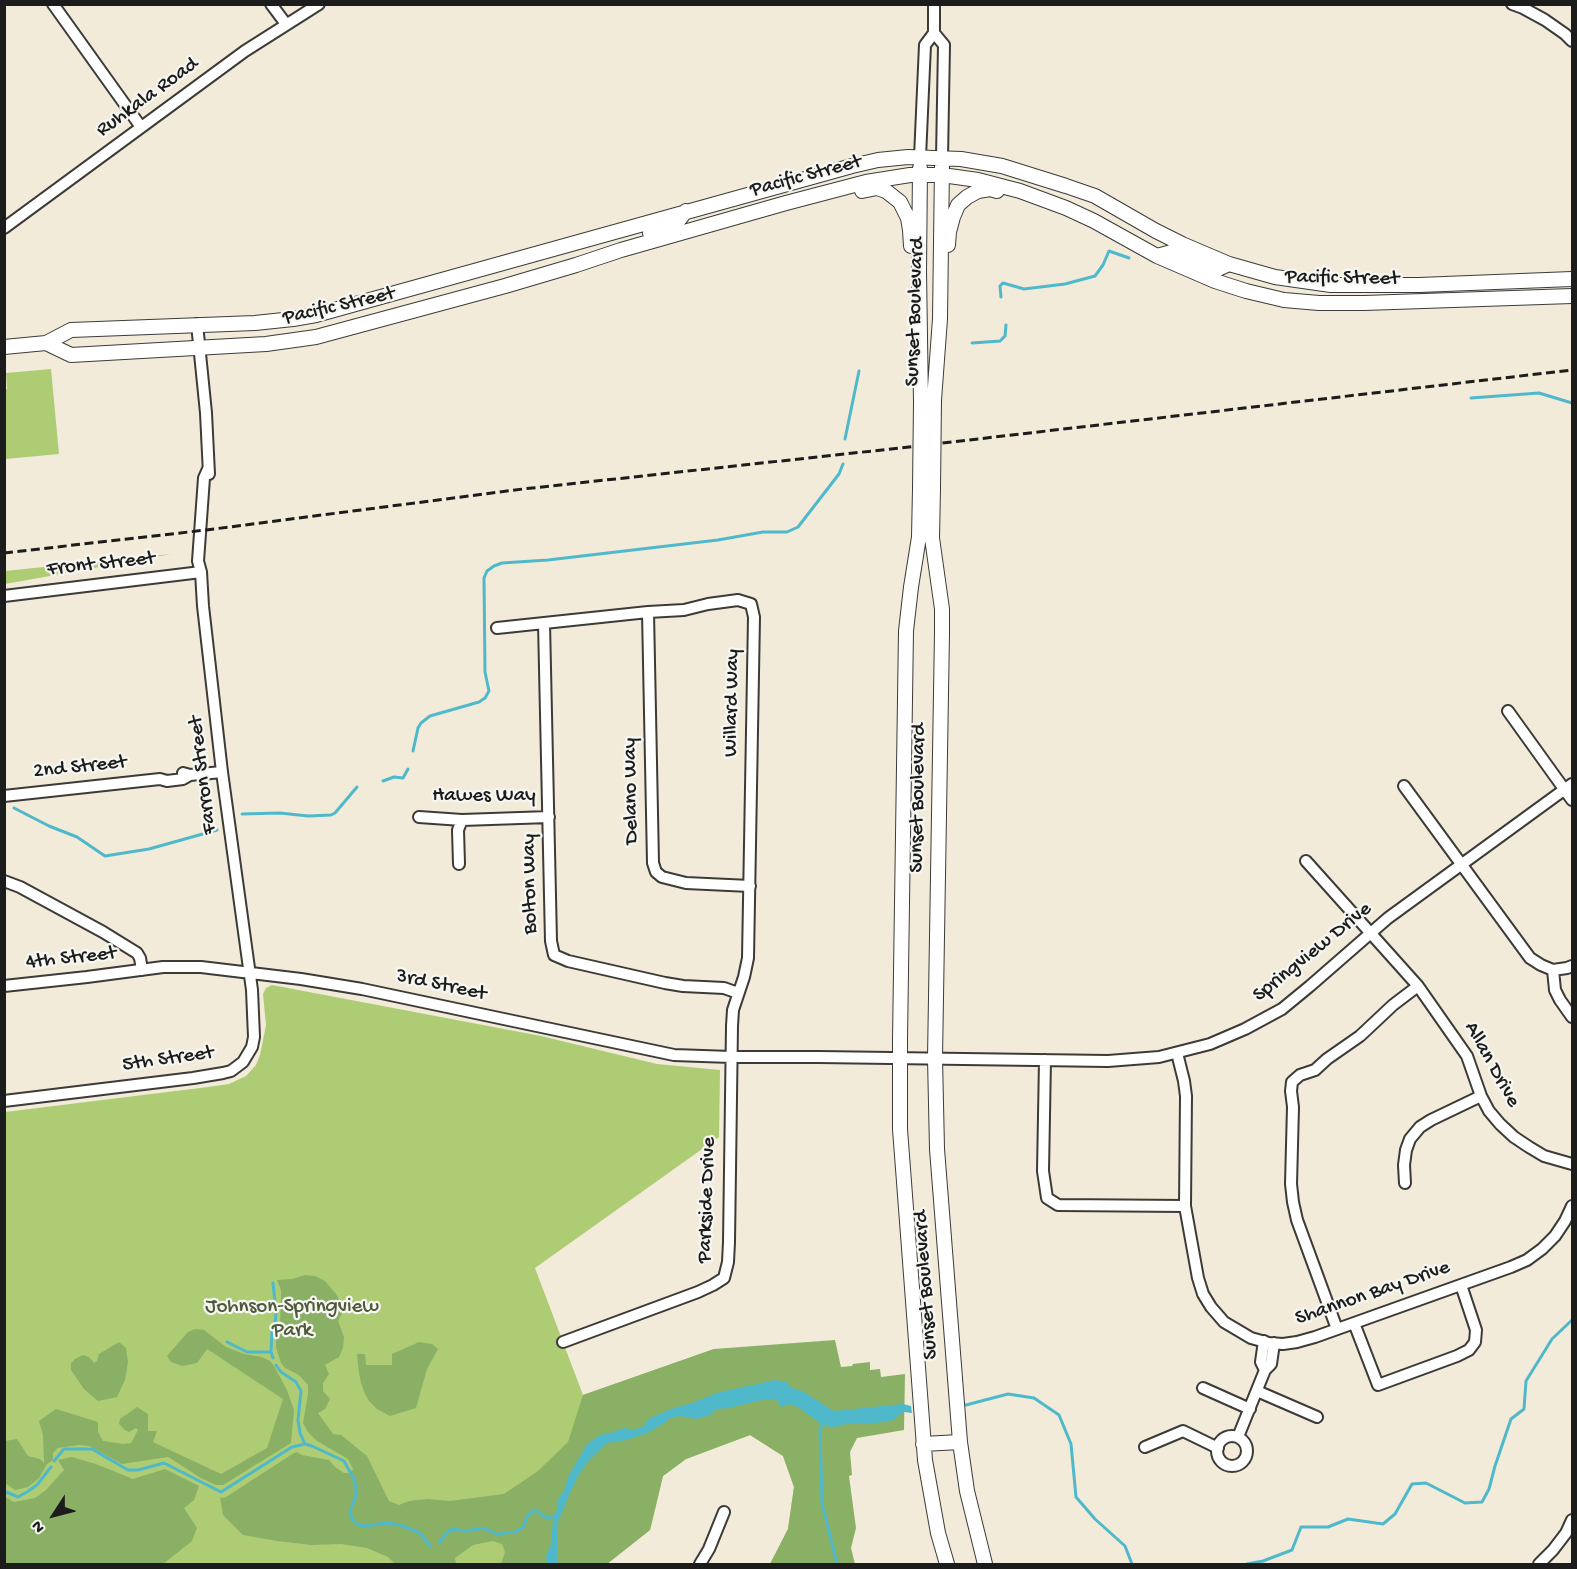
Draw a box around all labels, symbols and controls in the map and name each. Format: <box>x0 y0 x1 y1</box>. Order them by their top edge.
street label: Ruhkala Road <box>92 52 204 144</box>
street label: Pacific Street <box>748 150 864 204</box>
street label: Sunset Boulevard <box>901 237 931 387</box>
street label: Pacific Street <box>1285 265 1399 293</box>
street label: Pacific Street <box>281 282 397 332</box>
street label: Front Street <box>46 547 156 583</box>
street label: Willard Way <box>719 649 747 757</box>
street label: Farron Street <box>184 714 224 836</box>
street label: Sunset Boulevard <box>905 723 933 873</box>
street label: Delano Way <box>618 738 646 844</box>
street label: 2nd Street <box>32 751 128 785</box>
street label: Hawes Way <box>432 784 536 810</box>
street label: Bolton Way <box>518 834 544 934</box>
street label: Springview Drive <box>1248 897 1378 1009</box>
street label: 4th Street <box>25 942 117 976</box>
street label: 3rd Street <box>394 964 488 1008</box>
street label: Allan Drive <box>1457 1018 1525 1112</box>
street label: 5th Street <box>121 1041 215 1079</box>
street label: Parkside Drive <box>693 1136 723 1264</box>
street label: Sunset Boulevard <box>909 1210 945 1360</box>
street label: Shannon Bay Drive <box>1292 1256 1454 1332</box>
park label: Johnson-Springview Park <box>205 1295 379 1345</box>
north arrow <box>24 1485 84 1545</box>
text: N <box>28 1516 50 1536</box>

